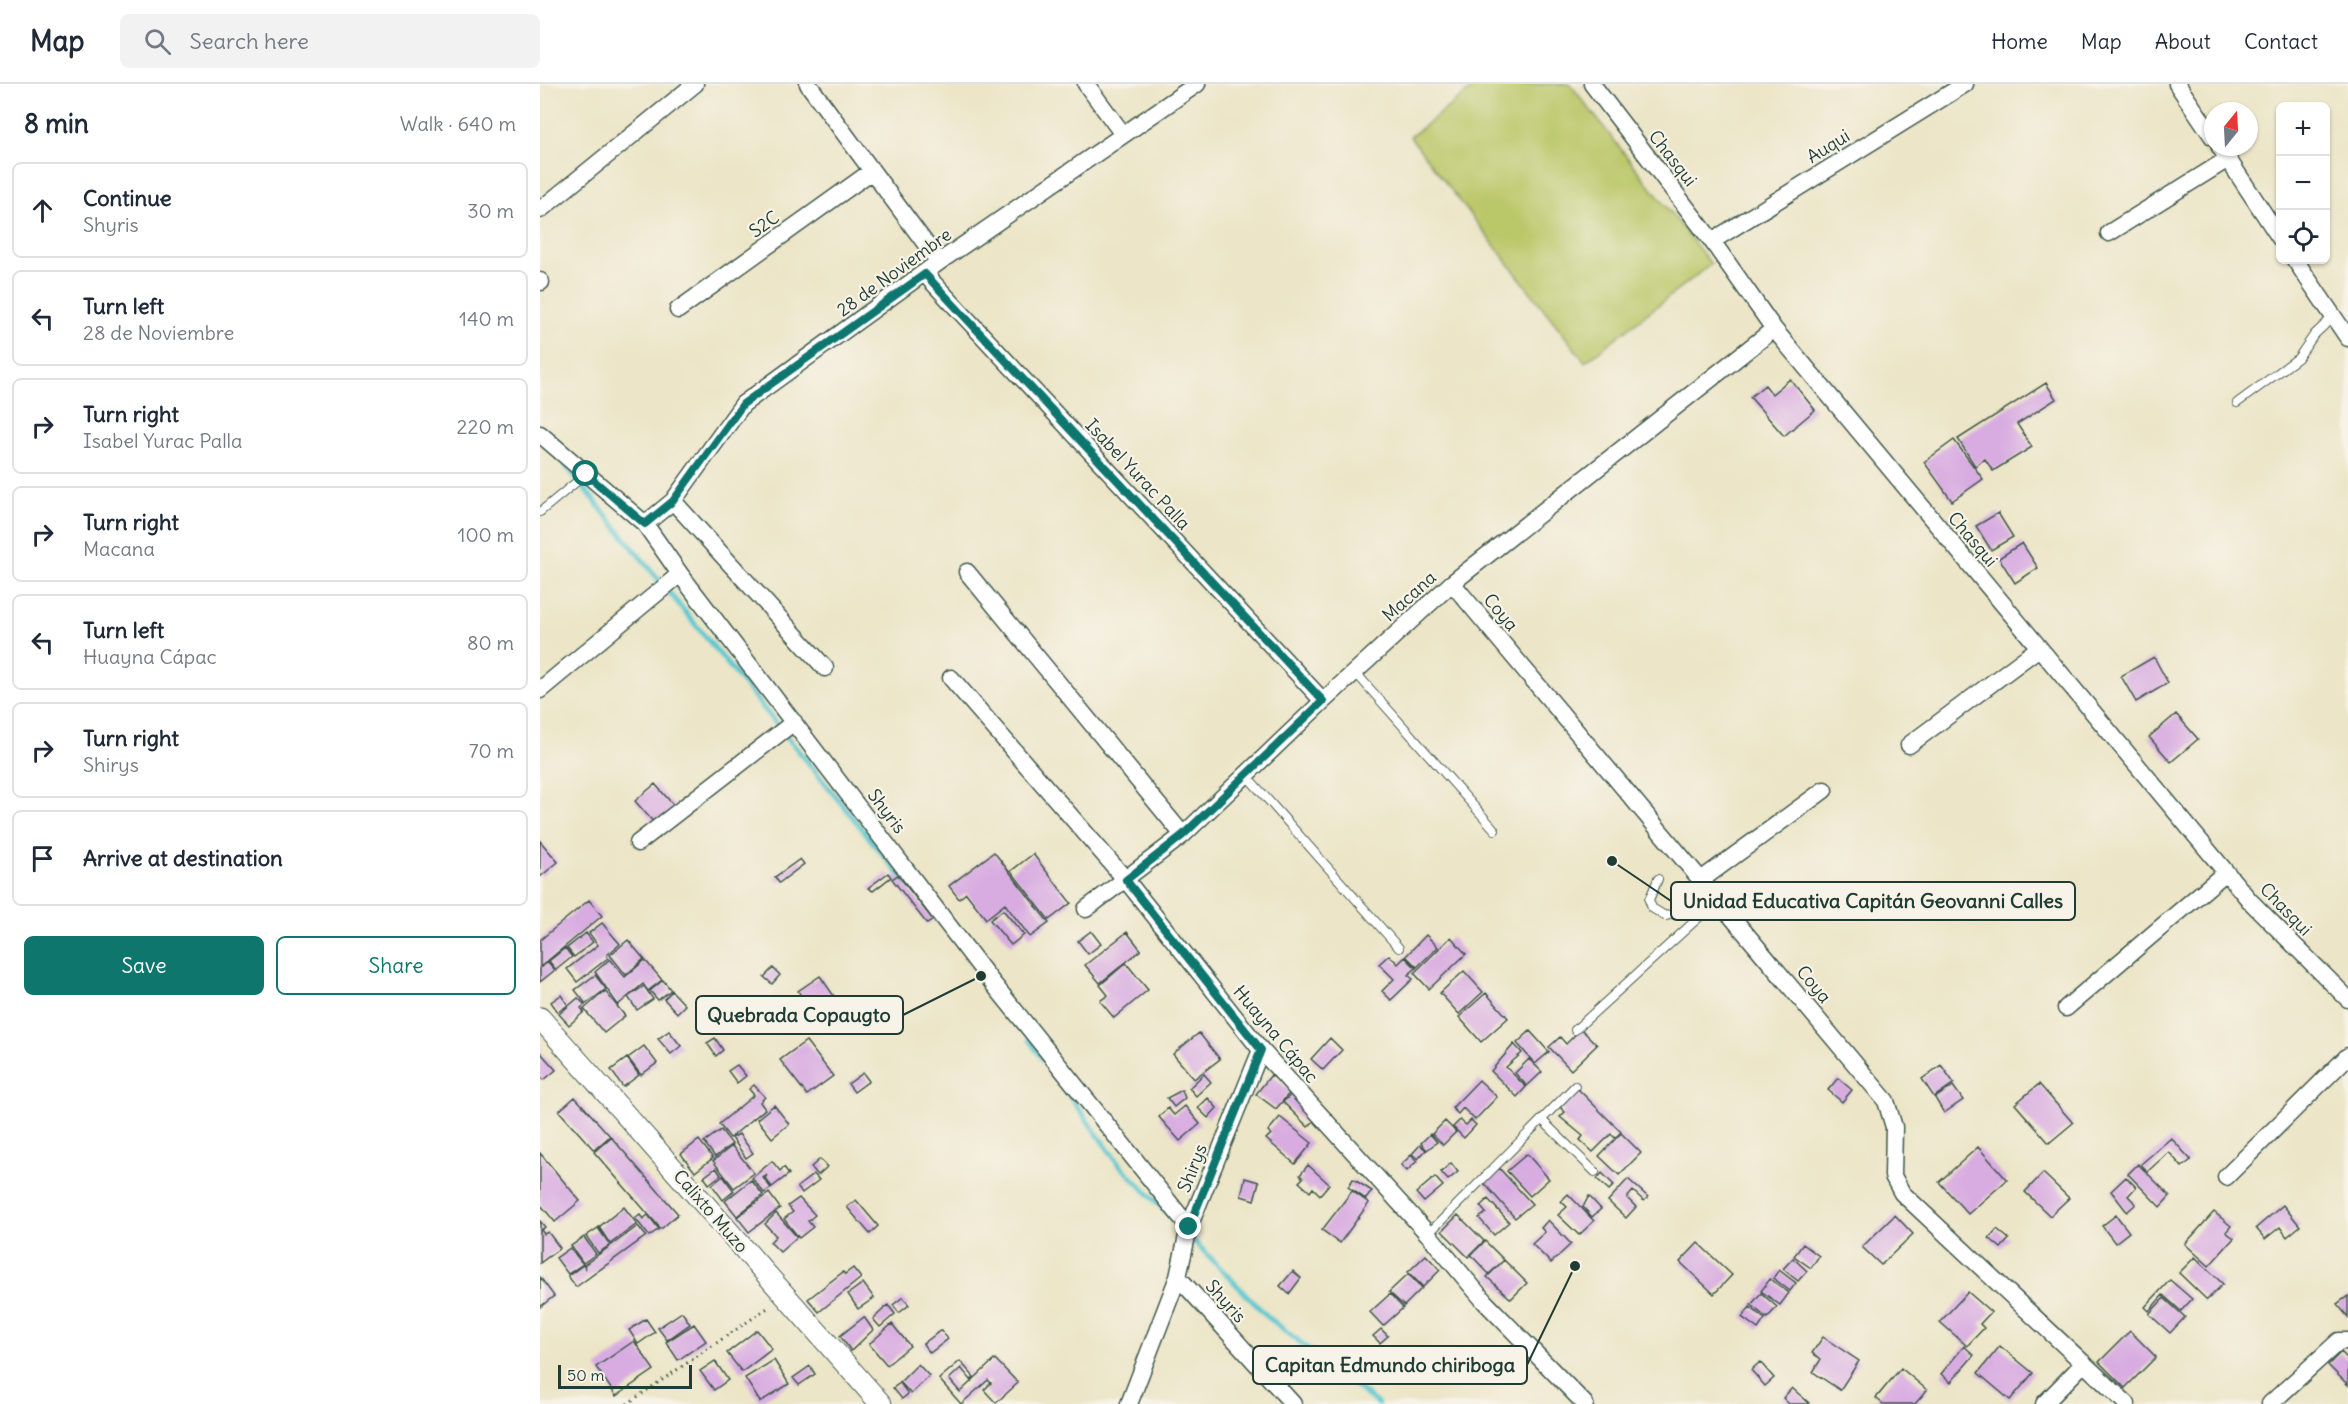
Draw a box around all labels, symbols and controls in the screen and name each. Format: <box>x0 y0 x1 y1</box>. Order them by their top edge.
search box <box>120 14 540 68</box>
text: Map <box>30 23 84 59</box>
icon: search <box>141 25 174 58</box>
text: Search here <box>189 27 309 55</box>
text: Home <box>1991 28 2048 55</box>
text: Map <box>2081 28 2122 55</box>
text: About <box>2155 28 2211 55</box>
text: Contact <box>2244 28 2318 55</box>
north arrow <box>2204 102 2258 156</box>
map controls <box>2276 102 2330 264</box>
button: + <box>2276 102 2330 156</box>
text: 8 min <box>24 107 89 140</box>
text: Walk · 640 m <box>400 111 516 136</box>
street label: Auqui <box>1802 124 1854 168</box>
street label: Chasqui <box>1644 125 1702 191</box>
button: − <box>2276 156 2330 210</box>
text: Continue <box>83 184 172 212</box>
icon: ahead <box>26 194 59 227</box>
text: 30 m <box>467 198 514 223</box>
street label: S2C <box>744 205 784 243</box>
button: locate <box>2276 210 2330 264</box>
text: Shyris <box>83 212 139 237</box>
street label: 28 de Noviembre <box>832 223 956 321</box>
text: Turn left <box>83 292 164 320</box>
icon: left <box>26 302 59 335</box>
text: 140 m <box>459 306 514 331</box>
text: 28 de Noviembre <box>83 320 234 345</box>
text: Turn right <box>83 400 179 428</box>
icon: right <box>26 410 59 443</box>
text: 220 m <box>457 414 514 439</box>
street label: Isabel Yurac Palla <box>1081 414 1195 534</box>
text: Isabel Yurac Palla <box>83 428 243 453</box>
route start <box>572 460 598 486</box>
street label: Chasqui <box>1943 507 2003 571</box>
text: Turn right <box>83 508 179 536</box>
icon: right <box>26 518 59 551</box>
text: 100 m <box>457 522 514 547</box>
text: Macana <box>83 536 155 561</box>
street label: Macana <box>1377 566 1441 626</box>
street label: Coya <box>1479 588 1523 636</box>
text: Turn left <box>83 616 164 644</box>
icon: left <box>26 626 59 659</box>
text: 80 m <box>467 630 514 655</box>
text: Huayna Cápac <box>83 644 217 669</box>
text: Turn right <box>83 724 179 752</box>
icon: right <box>26 734 59 767</box>
text: 70 m <box>469 738 514 763</box>
text: Shirys <box>83 752 139 777</box>
street label: Shyris <box>863 784 911 838</box>
icon: arrive <box>26 842 59 875</box>
text: Arrive at destination <box>83 844 283 872</box>
street label: Chasqui <box>2255 878 2317 940</box>
callout: Unidad Educativa Capitán Geovanni Calles <box>1671 882 2075 920</box>
text: Unidad Educativa Capitán Geovanni Calles <box>1683 888 2063 913</box>
button: Save <box>24 936 264 995</box>
button: Share <box>276 936 516 995</box>
street label: Coya <box>1792 960 1836 1008</box>
street label: Huayna Cápac <box>1229 981 1323 1087</box>
callout: Quebrada Copaugto <box>696 996 903 1034</box>
text: Quebrada Copaugto <box>707 1002 891 1027</box>
street label: Shirys <box>1172 1140 1212 1196</box>
street label: Calixto Muzo <box>669 1165 753 1257</box>
route end <box>1175 1213 1201 1239</box>
street label: Shyris <box>1201 1275 1251 1327</box>
callout: Capitan Edmundo chiriboga <box>1253 1346 1527 1384</box>
text: Capitan Edmundo chiriboga <box>1265 1352 1516 1377</box>
scale bar <box>558 1362 692 1390</box>
text: 50 m <box>567 1365 605 1385</box>

